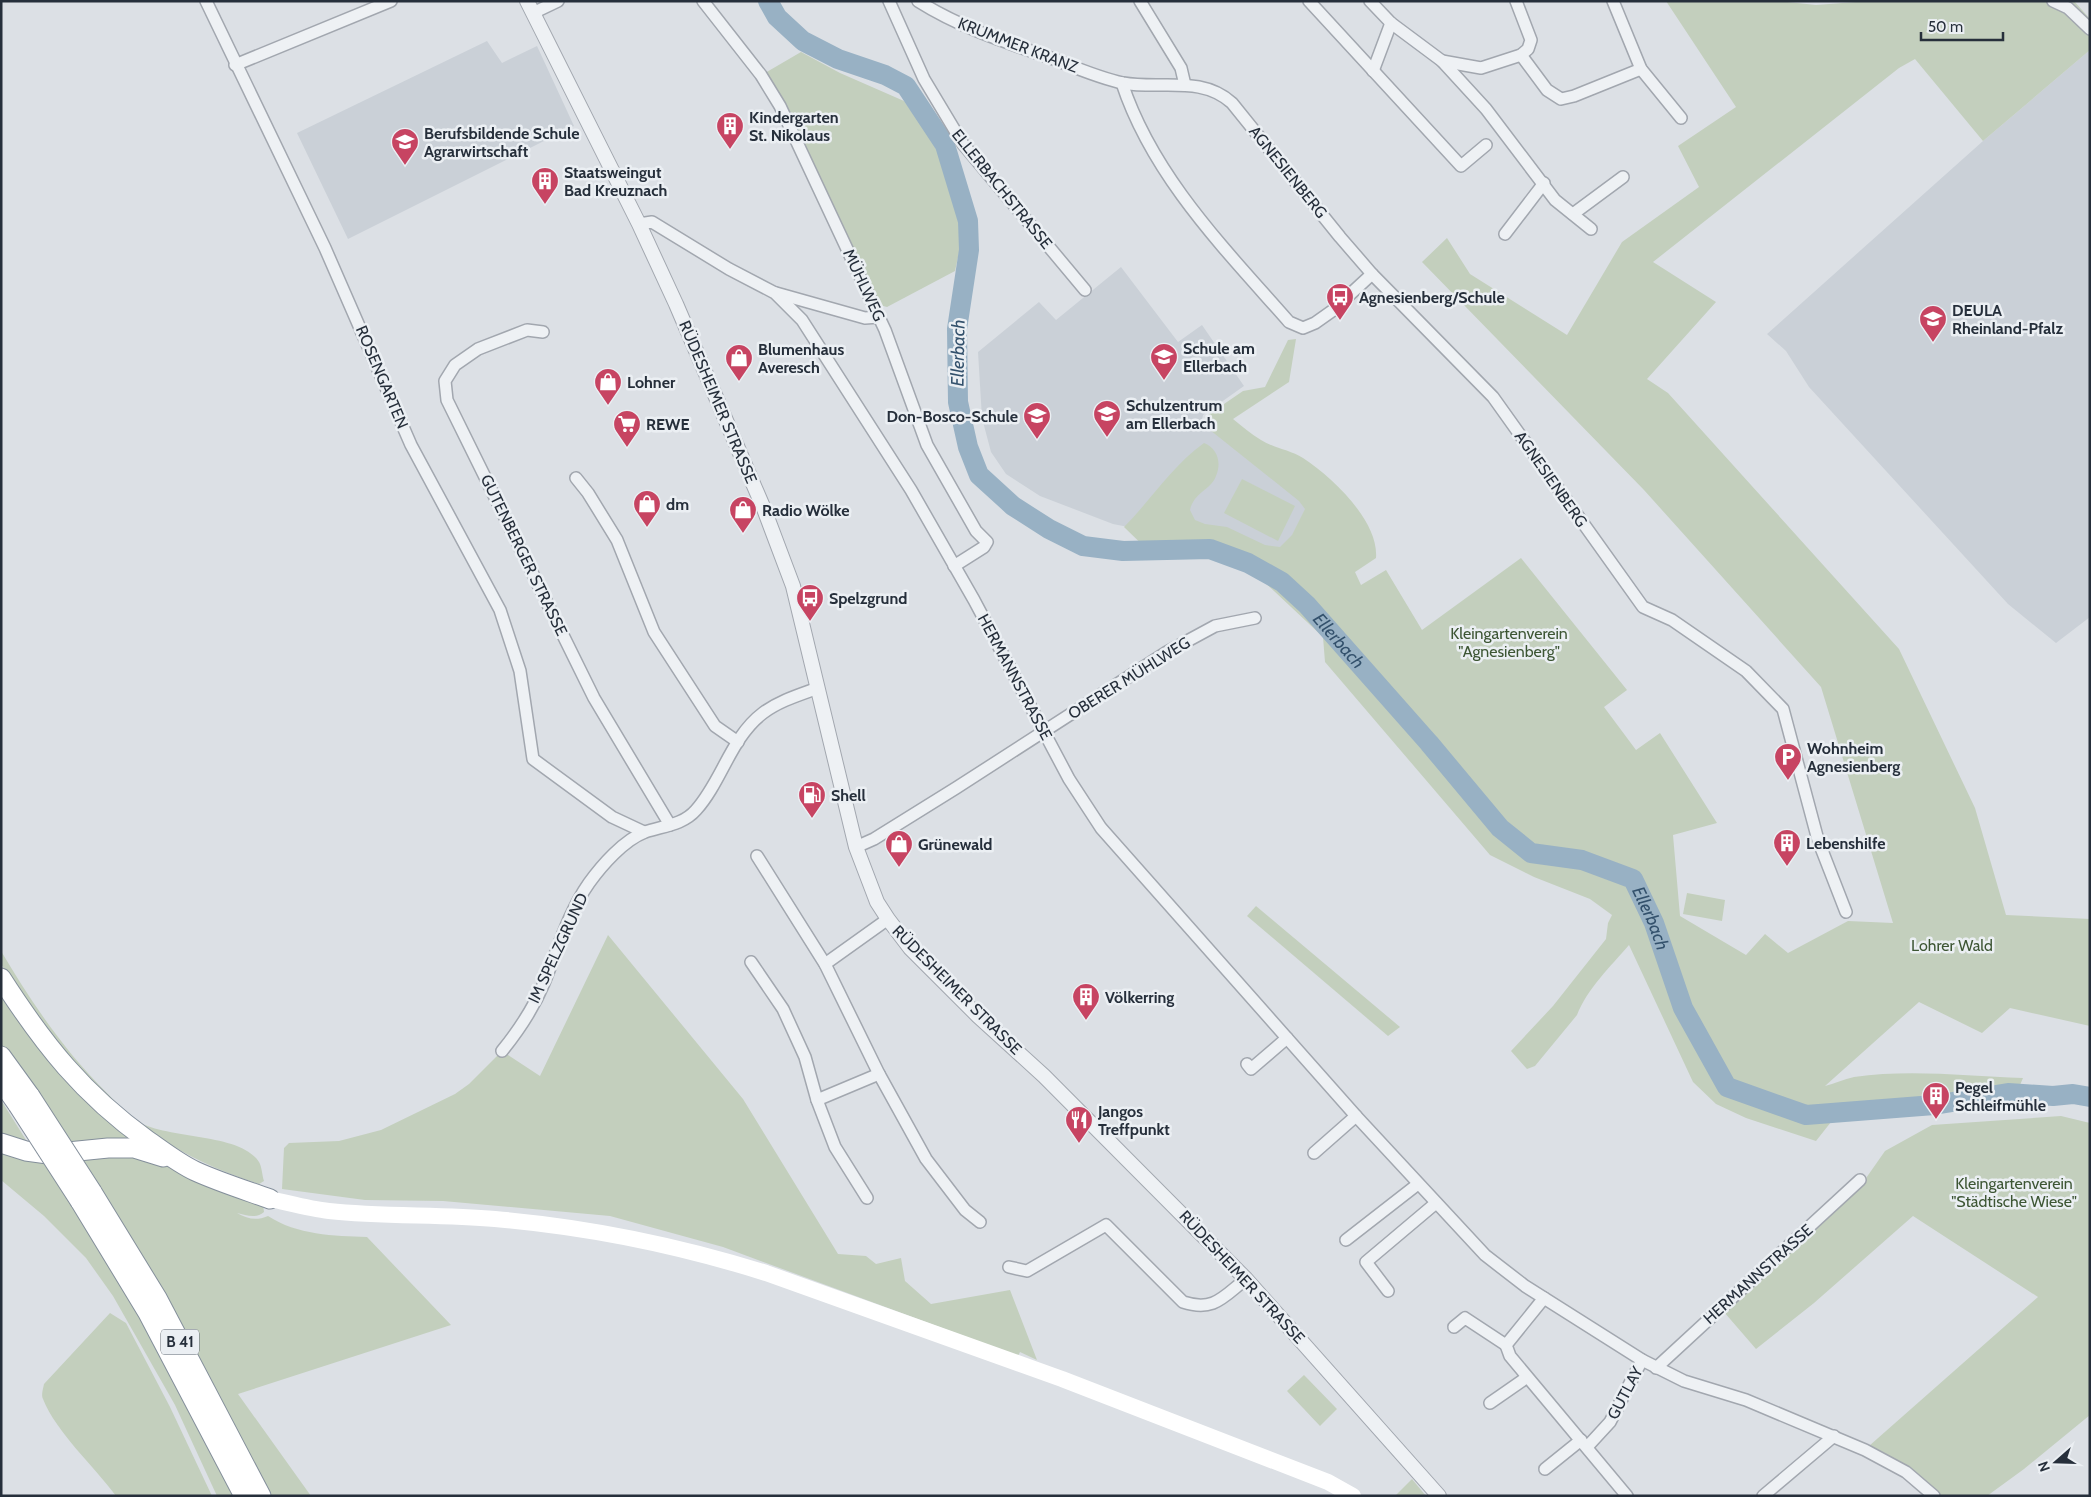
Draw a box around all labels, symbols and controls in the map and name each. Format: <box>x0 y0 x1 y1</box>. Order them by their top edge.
scale bar <box>1921 10 2004 42</box>
street label: KRUMMER KRANZ <box>955 13 1081 77</box>
text: 50 m <box>1928 18 1963 36</box>
place label: Kindergarten St. Nikolaus <box>749 108 839 145</box>
building icon: Kindergarten St. Nikolaus <box>715 111 745 150</box>
street label: AGNESIENBERG <box>1245 122 1331 222</box>
place label: Berufsbildende Schule Agrarwirtschaft <box>424 124 579 161</box>
street label: ELLERBACHSTRASSE <box>948 125 1056 253</box>
school or university icon: Berufsbildende Schule Agrarwirtschaft <box>390 127 420 166</box>
place label: Staatsweingut Bad Kreuznach <box>564 163 667 200</box>
building icon: Staatsweingut Bad Kreuznach <box>530 166 560 205</box>
street label: MÜHLWEG <box>839 246 889 324</box>
bus stop icon: Agnesienberg/Schule <box>1325 282 1355 321</box>
place label: Agnesienberg/Schule <box>1359 288 1505 307</box>
place label: DEULA Rheinland-Pfalz <box>1952 301 2064 338</box>
school or university icon: DEULA Rheinland-Pfalz <box>1918 304 1948 343</box>
street label: RÜDESHEIMER STRASSE <box>675 318 761 486</box>
water label: Ellerbach <box>946 319 970 387</box>
street label: ROSENGARTEN <box>352 323 412 431</box>
place label: Schule am Ellerbach <box>1183 339 1255 376</box>
place label: Blumenhaus Averesch <box>758 340 844 377</box>
school or university icon: Schule am Ellerbach <box>1149 342 1179 381</box>
shop icon: Blumenhaus Averesch <box>724 343 754 382</box>
shop icon: Lohner <box>593 367 623 406</box>
place label: Lohner <box>627 373 676 392</box>
place label: Schulzentrum am Ellerbach <box>1126 396 1222 433</box>
school or university icon: Schulzentrum am Ellerbach <box>1092 399 1122 438</box>
school or university icon: Don-Bosco-Schule <box>1022 401 1052 440</box>
place label: Don-Bosco-Schule <box>886 407 1018 426</box>
supermarket icon: REWE <box>612 409 642 448</box>
place label: REWE <box>646 415 690 434</box>
street label: AGNESIENBERG <box>1511 427 1591 531</box>
street label: GUTENBERGER STRASSE <box>477 471 571 639</box>
shop icon: dm <box>632 489 662 528</box>
place label: dm <box>666 495 689 514</box>
shop icon: Radio Wölke <box>728 495 758 534</box>
place label: Radio Wölke <box>762 501 849 520</box>
bus stop icon: Spelzgrund <box>795 583 825 622</box>
place label: Spelzgrund <box>829 589 907 608</box>
water label: Ellerbach <box>1308 608 1369 673</box>
street label: HERMANNSTRASSE <box>974 611 1056 743</box>
park label: Kleingartenverein "Agnesienberg" <box>1450 624 1568 661</box>
street label: OBERER MÜHLWEG <box>1065 633 1193 723</box>
place label: Wohnheim Agnesienberg <box>1807 739 1900 776</box>
parking icon: Wohnheim Agnesienberg <box>1773 742 1803 781</box>
fuel station icon: Shell <box>797 780 827 819</box>
place label: Shell <box>831 786 866 805</box>
building icon: Lebenshilfe <box>1772 828 1802 867</box>
shop icon: Grünewald <box>884 829 914 868</box>
place label: Lebenshilfe <box>1806 834 1886 853</box>
place label: Grünewald <box>918 835 992 854</box>
water label: Ellerbach <box>1627 883 1673 953</box>
street label: IM SPELZGRUND <box>524 890 592 1006</box>
street label: RÜDESHEIMER STRASSE <box>888 921 1026 1059</box>
park label: Lohrer Wald <box>1911 936 1993 955</box>
building icon: Völkerring <box>1071 982 1101 1021</box>
place label: Völkerring <box>1105 988 1174 1007</box>
place label: Pegel Schleifmühle <box>1955 1078 2046 1115</box>
building icon: Pegel Schleifmühle <box>1921 1081 1951 1120</box>
place label: Jangos Treffpunkt <box>1097 1102 1170 1139</box>
restaurant icon: Jangos Treffpunkt <box>1064 1105 1094 1144</box>
park label: Kleingartenverein "Städtische Wiese" <box>1951 1174 2077 1211</box>
street label: RÜDESHEIMER STRASSE <box>1175 1206 1309 1348</box>
street label: HERMANNSTRASSE <box>1700 1220 1817 1328</box>
road number: B 41 <box>161 1330 199 1354</box>
street label: GUTLAY <box>1603 1363 1647 1423</box>
north arrow <box>2031 1437 2081 1487</box>
text: N <box>2034 1459 2054 1474</box>

